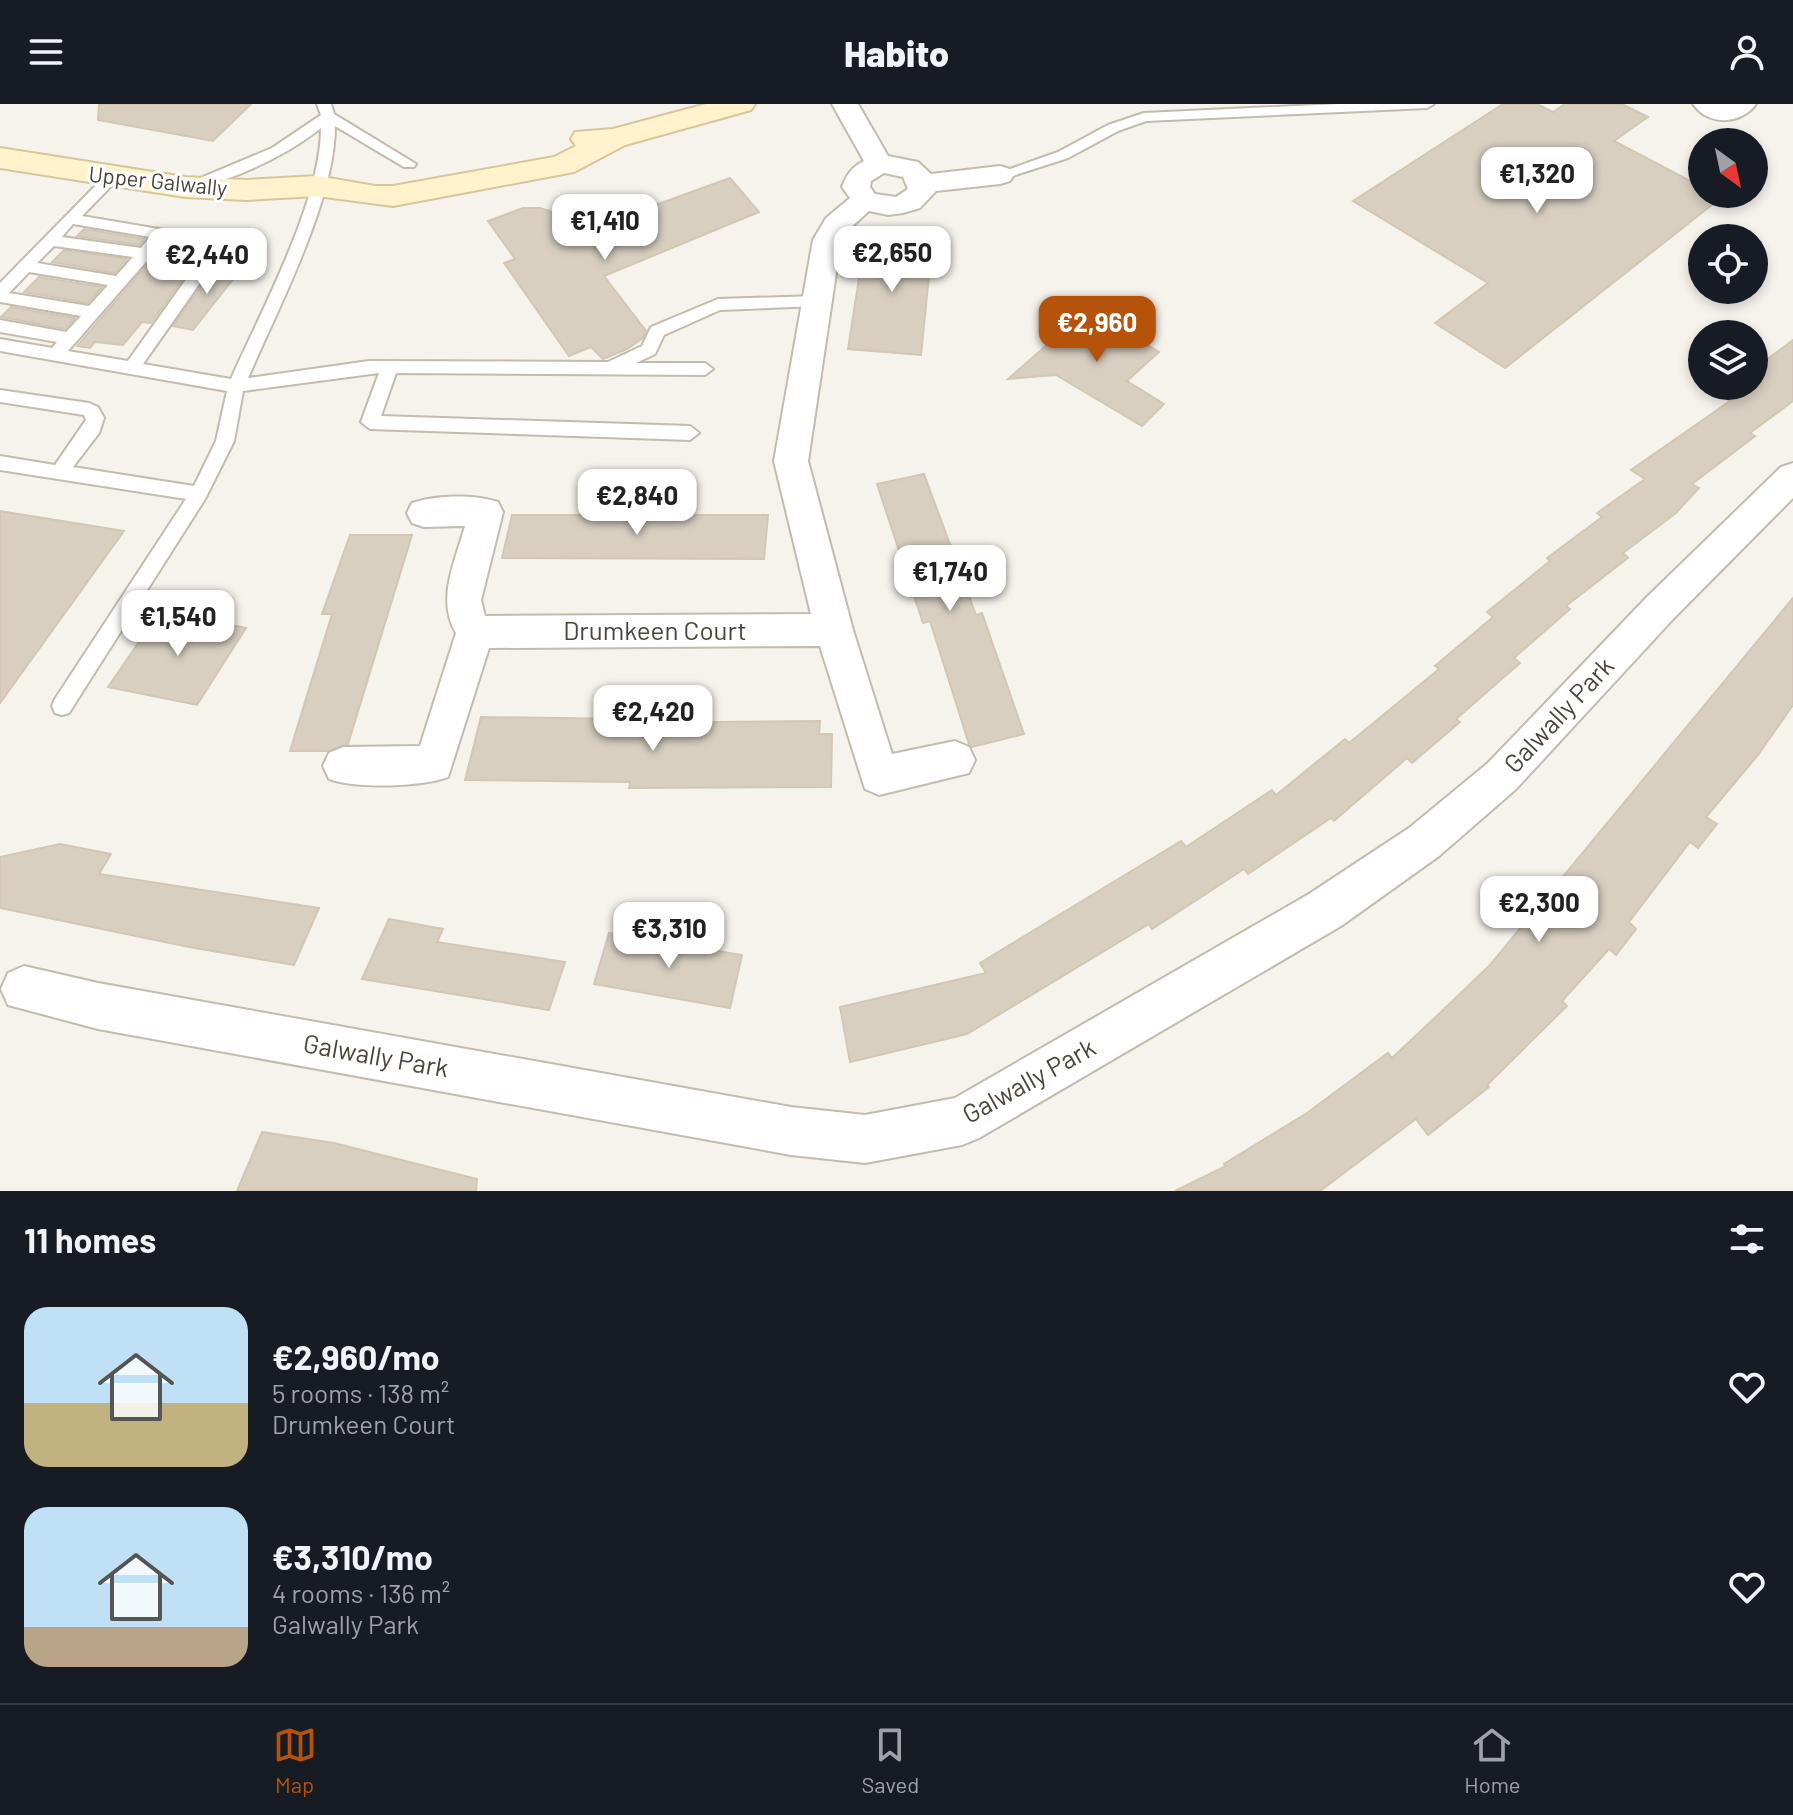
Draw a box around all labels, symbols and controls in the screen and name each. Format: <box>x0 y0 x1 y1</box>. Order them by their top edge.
icon: menu <box>24 30 68 74</box>
icon: person <box>1725 30 1769 74</box>
text: Habito <box>844 31 949 74</box>
north arrow <box>1688 128 1768 208</box>
map controls <box>1688 128 1768 400</box>
pin: €1,320 <box>1472 147 1602 215</box>
text: €1,320 <box>1499 157 1575 188</box>
street label: Upper Galwally <box>87 160 229 200</box>
pin: €1,410 <box>540 194 670 262</box>
text: €1,410 <box>570 204 640 235</box>
button: locate <box>1688 224 1768 304</box>
pin: €2,650 <box>827 226 957 294</box>
pin: €2,440 <box>142 228 272 296</box>
text: €2,650 <box>852 236 932 267</box>
text: €2,440 <box>165 238 249 269</box>
pin: €2,960 <box>1032 296 1162 364</box>
text: €2,960 <box>1057 306 1137 337</box>
button: layers <box>1688 320 1768 400</box>
pin: €2,840 <box>572 469 702 537</box>
text: €2,840 <box>596 479 678 510</box>
pin: €1,740 <box>885 545 1015 613</box>
text: €1,740 <box>912 555 988 586</box>
pin: €1,540 <box>113 590 243 658</box>
text: €1,540 <box>139 600 217 631</box>
street label: Drumkeen Court <box>563 614 747 645</box>
street label: Galwally Park <box>1496 650 1619 778</box>
pin: €2,420 <box>588 685 718 753</box>
text: €2,420 <box>611 695 695 726</box>
pin: €2,300 <box>1474 876 1604 944</box>
text: €2,300 <box>1498 886 1580 917</box>
pin: €3,310 <box>604 902 734 970</box>
text: €3,310 <box>631 912 707 943</box>
street label: Galwally Park <box>301 1026 451 1083</box>
street label: Galwally Park <box>956 1030 1100 1129</box>
icon: filters <box>1725 1217 1769 1261</box>
text: 11 homes <box>24 1219 156 1260</box>
text: €2,960/mo <box>272 1336 440 1377</box>
icon: home <box>88 1339 184 1435</box>
icon: heart <box>1725 1365 1769 1409</box>
text: 5 rooms · 138 m² <box>272 1377 449 1408</box>
text: Drumkeen Court <box>272 1408 456 1439</box>
text: €3,310/mo <box>272 1536 433 1577</box>
icon: home <box>88 1539 184 1635</box>
icon: heart <box>1725 1565 1769 1609</box>
text: 4 rooms · 136 m² <box>272 1577 450 1608</box>
text: Galwally Park <box>272 1608 419 1639</box>
tab: Map <box>273 1723 317 1797</box>
tab: Saved <box>862 1723 919 1797</box>
tab: Home <box>1464 1723 1520 1797</box>

